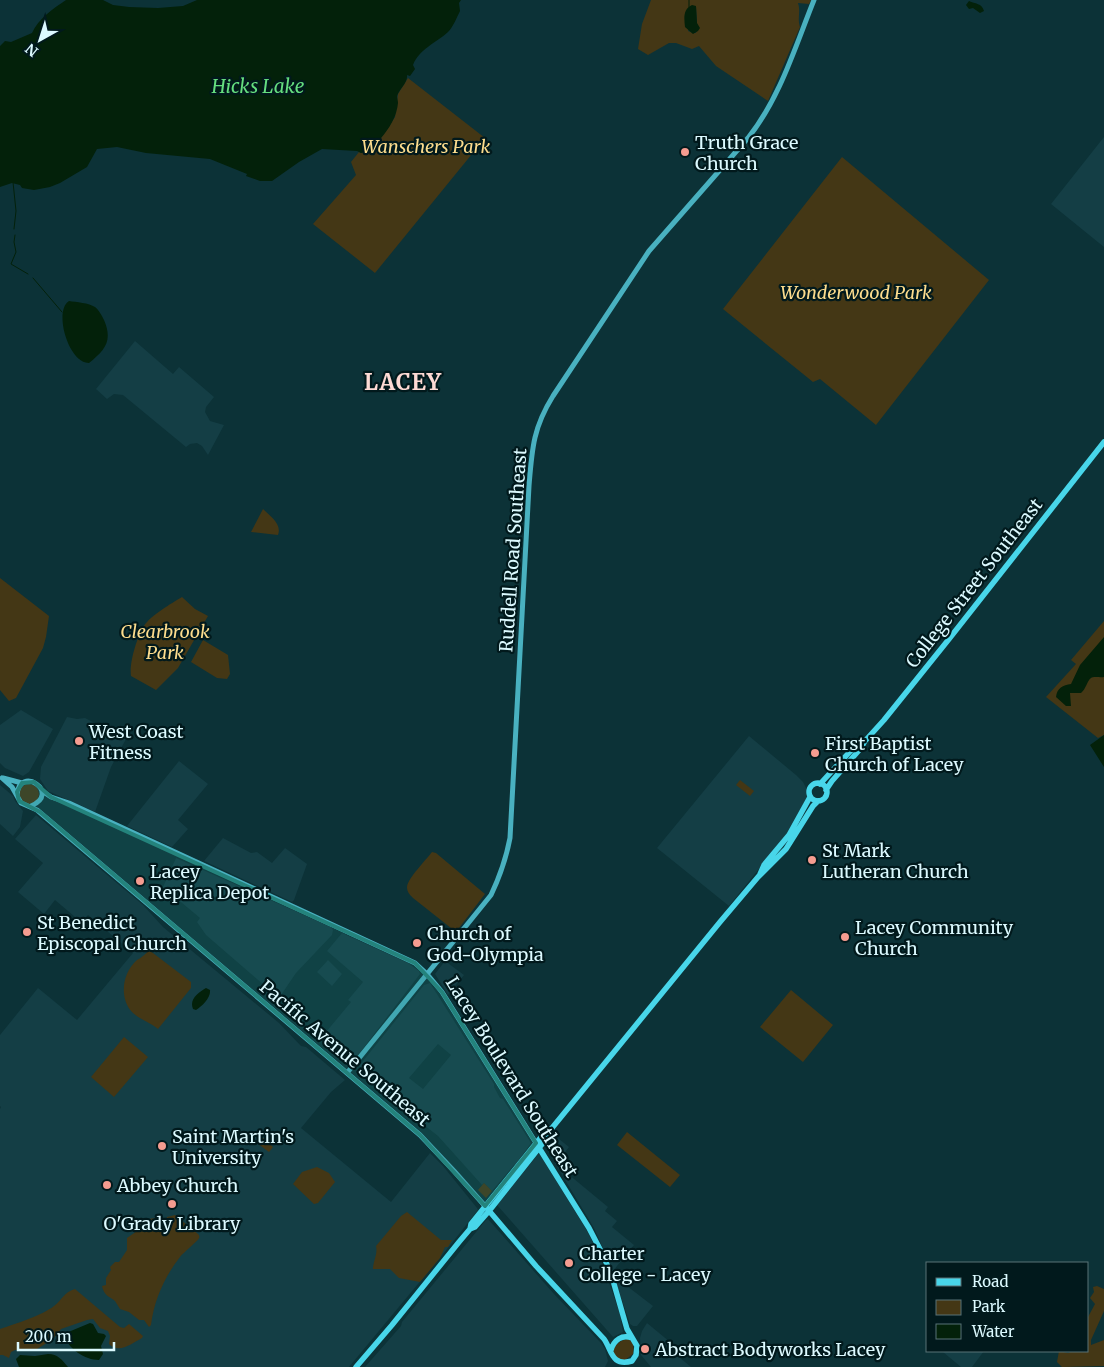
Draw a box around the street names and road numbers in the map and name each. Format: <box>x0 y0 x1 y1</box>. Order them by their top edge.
street label: Ruddell Road Southeast <box>494 447 532 653</box>
street label: College Street Southeast <box>901 494 1047 672</box>
street label: Lacey Boulevard Southeast <box>441 972 583 1182</box>
street label: Pacific Avenue Southeast <box>255 975 435 1131</box>

